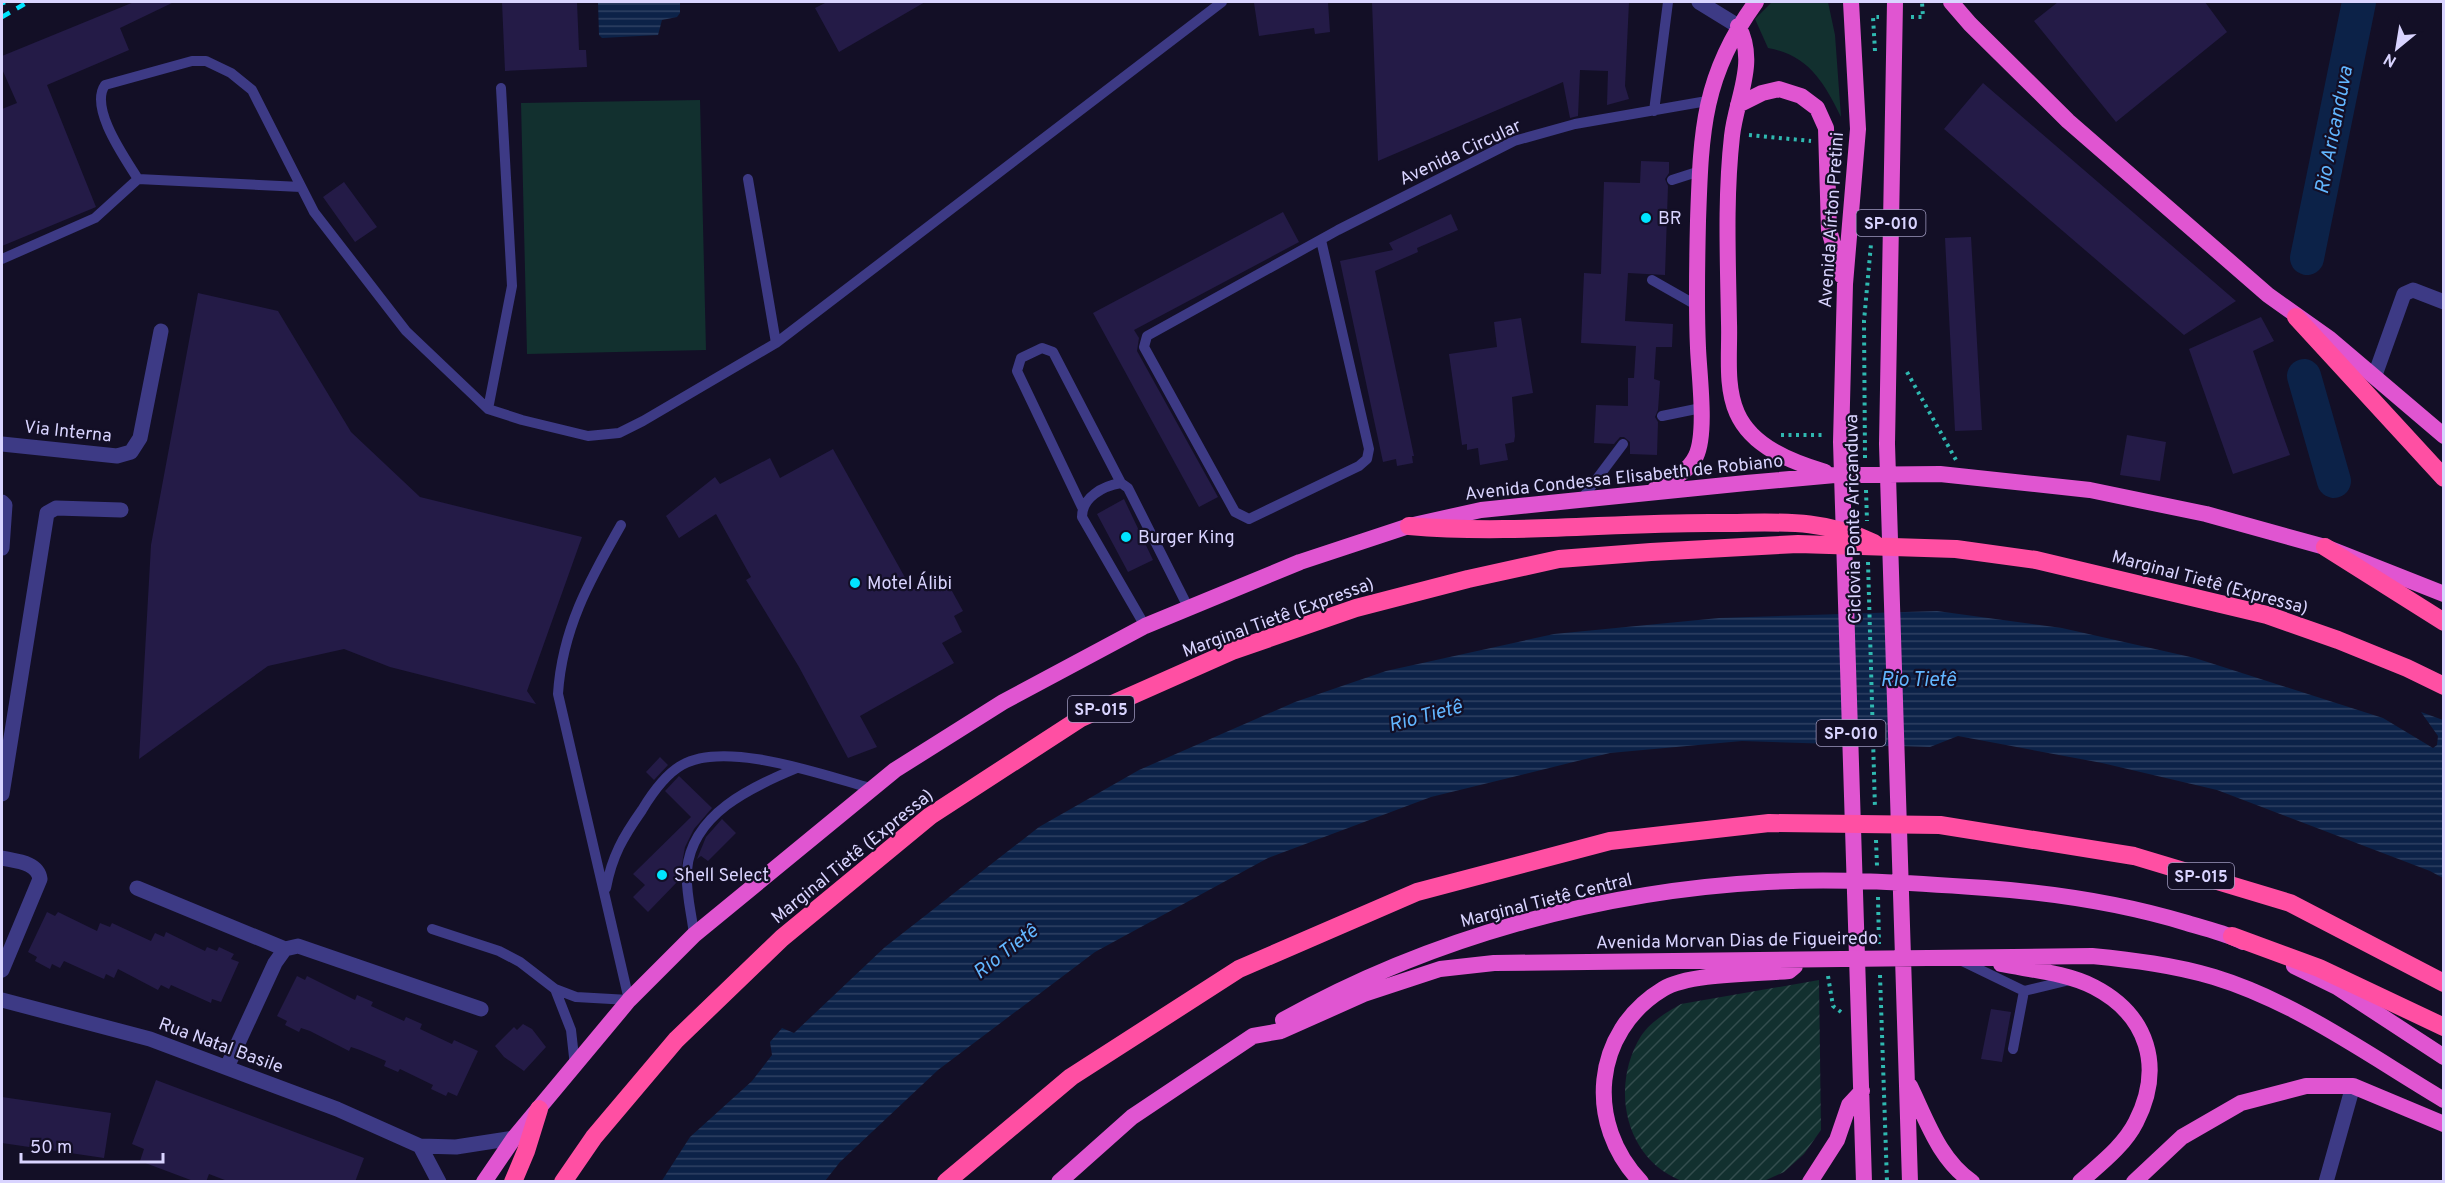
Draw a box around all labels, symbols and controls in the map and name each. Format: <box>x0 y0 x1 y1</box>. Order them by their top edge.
north arrow <box>2367 18 2427 78</box>
text: N <box>2381 48 2400 71</box>
water label: Rio Aricanduva <box>2310 64 2360 196</box>
street label: Avenida Circular <box>1396 115 1525 192</box>
street label: Avenida Aírton Pretini <box>1815 131 1850 309</box>
place label: BR <box>1658 208 1682 231</box>
road number: SP-010 <box>1856 210 1926 236</box>
marker: BR <box>1639 211 1653 225</box>
street label: Ciclovia Ponte Aricanduva <box>1841 414 1868 624</box>
street label: Via Interna <box>23 416 113 449</box>
street label: Avenida Condessa Elisabeth de Robiano <box>1464 450 1784 507</box>
place label: Burger King <box>1138 527 1235 550</box>
marker: Burger King <box>1119 530 1133 544</box>
street label: Marginal Tietê (Expressa) <box>2109 546 2310 621</box>
place label: Motel Álibi <box>867 571 952 596</box>
street label: Marginal Tietê (Expressa) <box>1180 573 1378 664</box>
marker: Motel Álibi <box>848 576 862 590</box>
water label: Rio Tietê <box>1880 668 1956 694</box>
water label: Rio Tietê <box>1386 694 1466 739</box>
road number: SP-015 <box>1068 696 1134 722</box>
road number: SP-010 <box>1816 720 1886 746</box>
street label: Marginal Tietê (Expressa) <box>767 785 939 930</box>
road number: SP-015 <box>2168 863 2234 889</box>
place label: Shell Select <box>674 865 769 888</box>
marker: Shell Select <box>655 868 669 882</box>
street label: Marginal Tietê Central <box>1458 869 1635 934</box>
water label: Rio Tietê <box>969 919 1044 986</box>
street label: Avenida Morvan Dias de Figueiredo <box>1596 928 1878 955</box>
street label: Rua Natal Basile <box>155 1013 286 1080</box>
scale bar <box>21 1126 164 1164</box>
text: 50 m <box>30 1137 72 1160</box>

